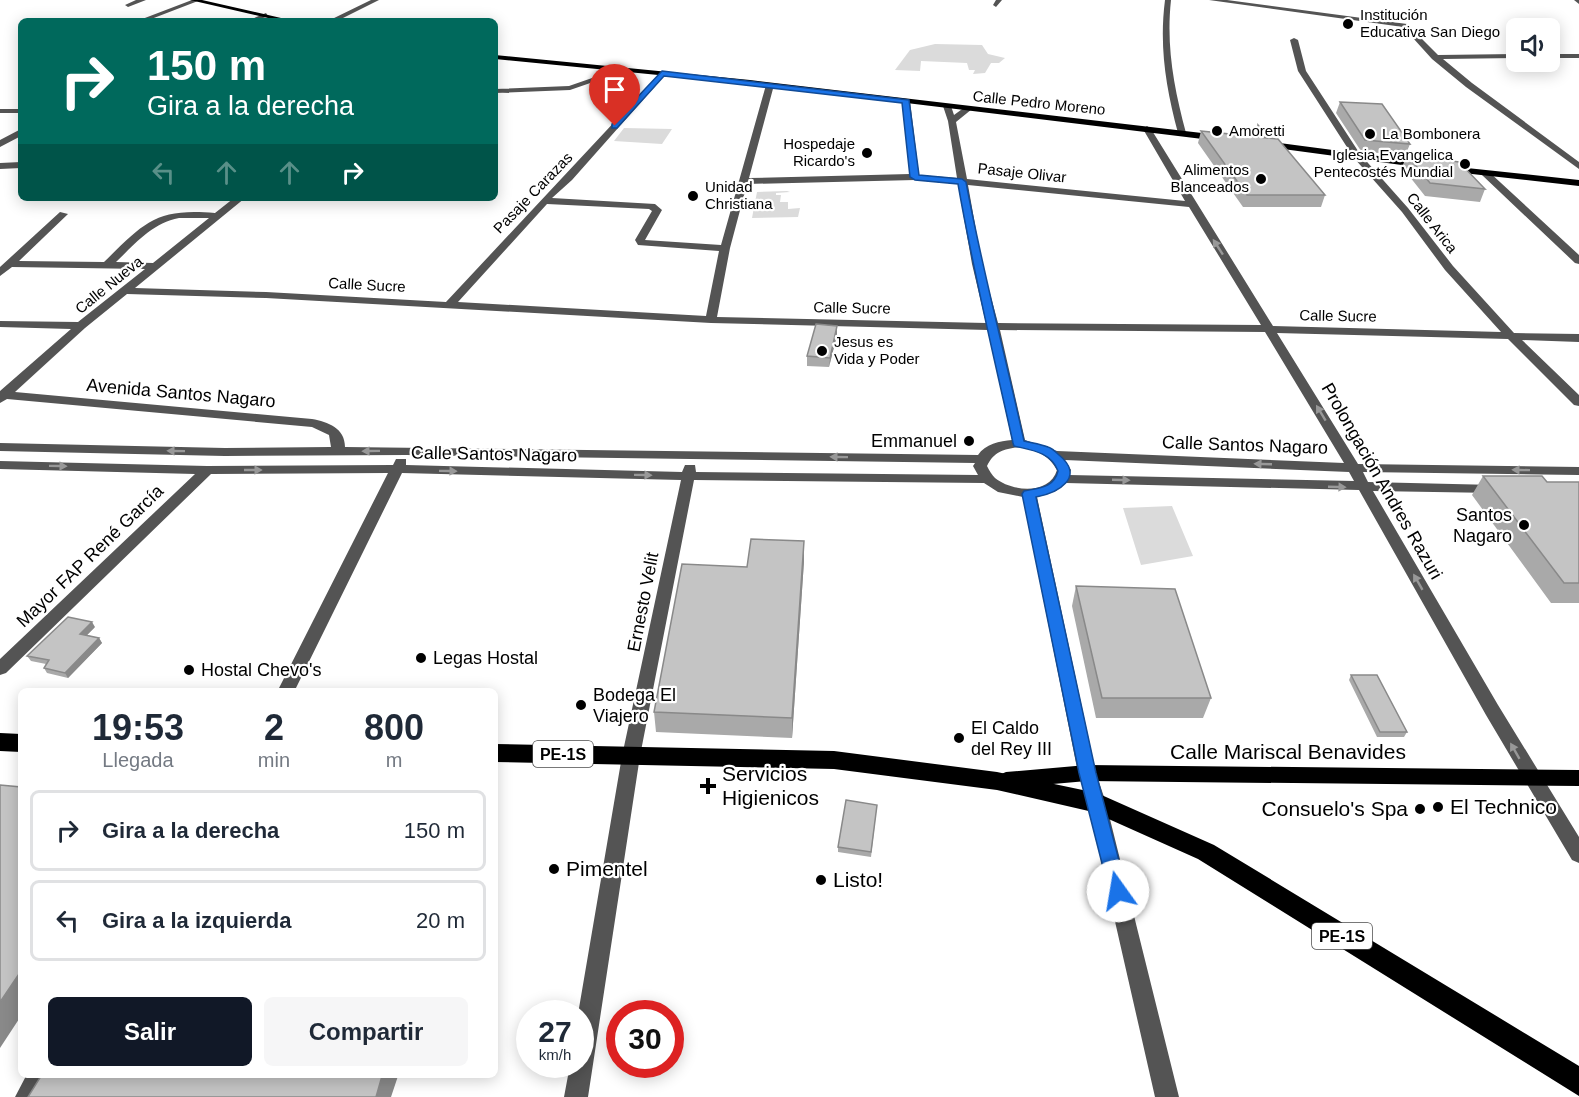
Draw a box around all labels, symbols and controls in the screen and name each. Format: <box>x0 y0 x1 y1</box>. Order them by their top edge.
place label: Institución Educativa San Diego <box>1360 6 1500 40</box>
marker: Institución Educativa San Diego <box>1341 17 1355 31</box>
map controls <box>1506 18 1560 72</box>
button: sound <box>1506 18 1560 72</box>
icon: right <box>48 42 126 120</box>
text: 150 m <box>147 42 266 89</box>
pin <box>589 64 640 126</box>
icon: arrive <box>598 73 631 106</box>
street label: Calle Pedro Moreno <box>972 87 1106 118</box>
text: Gira a la derecha <box>147 91 354 121</box>
place label: Amoretti <box>1229 122 1285 139</box>
marker: Amoretti <box>1210 124 1224 138</box>
place label: La Bombonera <box>1382 125 1481 142</box>
marker: La Bombonera <box>1363 127 1377 141</box>
place label: Hospedaje Ricardo's <box>783 135 855 169</box>
marker: Hospedaje Ricardo's <box>860 146 874 160</box>
place label: Iglesia Evangelica Pentecostés Mundial <box>1314 146 1454 180</box>
street label: Pasaje Carazas <box>490 149 576 237</box>
icon: left <box>147 156 180 189</box>
icon: ahead <box>210 156 243 189</box>
icon: ahead <box>273 156 306 189</box>
icon: right <box>336 156 369 189</box>
marker: Iglesia Evangelica Pentecostés Mundial <box>1458 157 1472 171</box>
street label: Pasaje Olivar <box>977 159 1067 186</box>
place label: Alimentos Blanceados <box>1171 161 1249 195</box>
marker: Alimentos Blanceados <box>1254 172 1268 186</box>
place label: Unidad Christiana <box>705 178 773 212</box>
marker: Unidad Christiana <box>686 189 700 203</box>
street label: Calle Arica <box>1404 189 1462 257</box>
one-way arrow <box>1213 239 1224 255</box>
street label: Calle Nueva <box>72 252 146 317</box>
street label: Calle Sucre <box>328 274 406 295</box>
street label: Calle Sucre <box>813 298 891 317</box>
street label: Calle Sucre <box>1299 306 1377 325</box>
place label: Jesus es Vida y Poder <box>834 333 920 367</box>
marker: Jesus es Vida y Poder <box>815 344 829 358</box>
street label: Avenida Santos Nagaro <box>86 375 276 411</box>
street label: Prolongación Andres Razuri <box>1318 379 1446 583</box>
one-way arrow <box>1315 405 1326 421</box>
place label: Emmanuel <box>871 431 957 451</box>
street label: Calle Santos Nagaro <box>1162 432 1328 458</box>
marker: Emmanuel <box>962 434 976 448</box>
street label: Calle Santos Nagaro <box>411 443 577 465</box>
one-way arrow <box>362 446 381 456</box>
one-way arrow <box>167 447 186 456</box>
one-way arrow <box>829 452 848 462</box>
one-way arrow <box>1253 459 1272 468</box>
one-way arrow <box>49 461 68 471</box>
one-way arrow <box>244 465 263 475</box>
one-way arrow <box>1511 465 1530 475</box>
one-way arrow <box>439 466 458 475</box>
one-way arrow <box>634 471 653 480</box>
one-way arrow <box>1112 476 1131 485</box>
street label: Mayor FAP René García <box>13 480 168 631</box>
one-way arrow <box>1328 482 1347 491</box>
place label: Santos Nagaro <box>1453 505 1512 546</box>
marker: Santos Nagaro <box>1517 518 1531 532</box>
street label: Ernesto Velit <box>624 550 662 654</box>
one-way arrow <box>1413 573 1423 590</box>
place label: Legas Hostal <box>433 648 538 668</box>
marker: Legas Hostal <box>414 651 428 665</box>
place label: Hostal Chevo's <box>201 660 322 680</box>
marker: Hostal Chevo's <box>182 663 196 677</box>
place label: Bodega El Viajero <box>593 685 676 726</box>
marker: Bodega El Viajero <box>574 698 588 712</box>
text: 19:53 <box>92 707 184 748</box>
text: 2 <box>264 707 284 748</box>
text: 800 <box>364 707 424 748</box>
place label: El Caldo del Rey III <box>971 718 1052 759</box>
marker: El Caldo del Rey III <box>952 731 966 745</box>
street label: Calle Mariscal Benavides <box>1170 740 1406 763</box>
road number: PE-1S <box>533 741 593 767</box>
one-way arrow <box>1510 742 1520 759</box>
text: Llegada <box>102 749 174 771</box>
text: min <box>258 749 290 771</box>
text: m <box>386 749 402 771</box>
place label: Servicios Higienicos <box>722 762 819 809</box>
marker: Servicios Higienicos <box>699 777 717 795</box>
place label: El Technico <box>1450 795 1557 818</box>
place label: Consuelo's Spa <box>1262 797 1408 820</box>
marker: El Technico <box>1431 800 1445 814</box>
marker: Consuelo's Spa <box>1413 802 1427 816</box>
icon: right <box>51 814 84 847</box>
text: Gira a la derecha <box>102 818 279 843</box>
text: 150 m <box>404 818 465 843</box>
place label: Pimentel <box>566 857 648 880</box>
position arrow <box>1086 859 1150 923</box>
marker: Pimentel <box>547 862 561 876</box>
place label: Listo! <box>833 868 883 891</box>
marker: Listo! <box>814 873 828 887</box>
icon: left <box>51 904 84 937</box>
text: Gira a la izquierda <box>102 908 292 933</box>
text: 20 m <box>416 908 465 933</box>
road number: PE-1S <box>1312 923 1372 949</box>
button: Salir <box>48 997 252 1066</box>
button: Compartir <box>264 997 468 1066</box>
speed limit sign: 30 <box>606 1000 684 1078</box>
text: 27 <box>538 1015 572 1048</box>
text: km/h <box>539 1046 571 1063</box>

